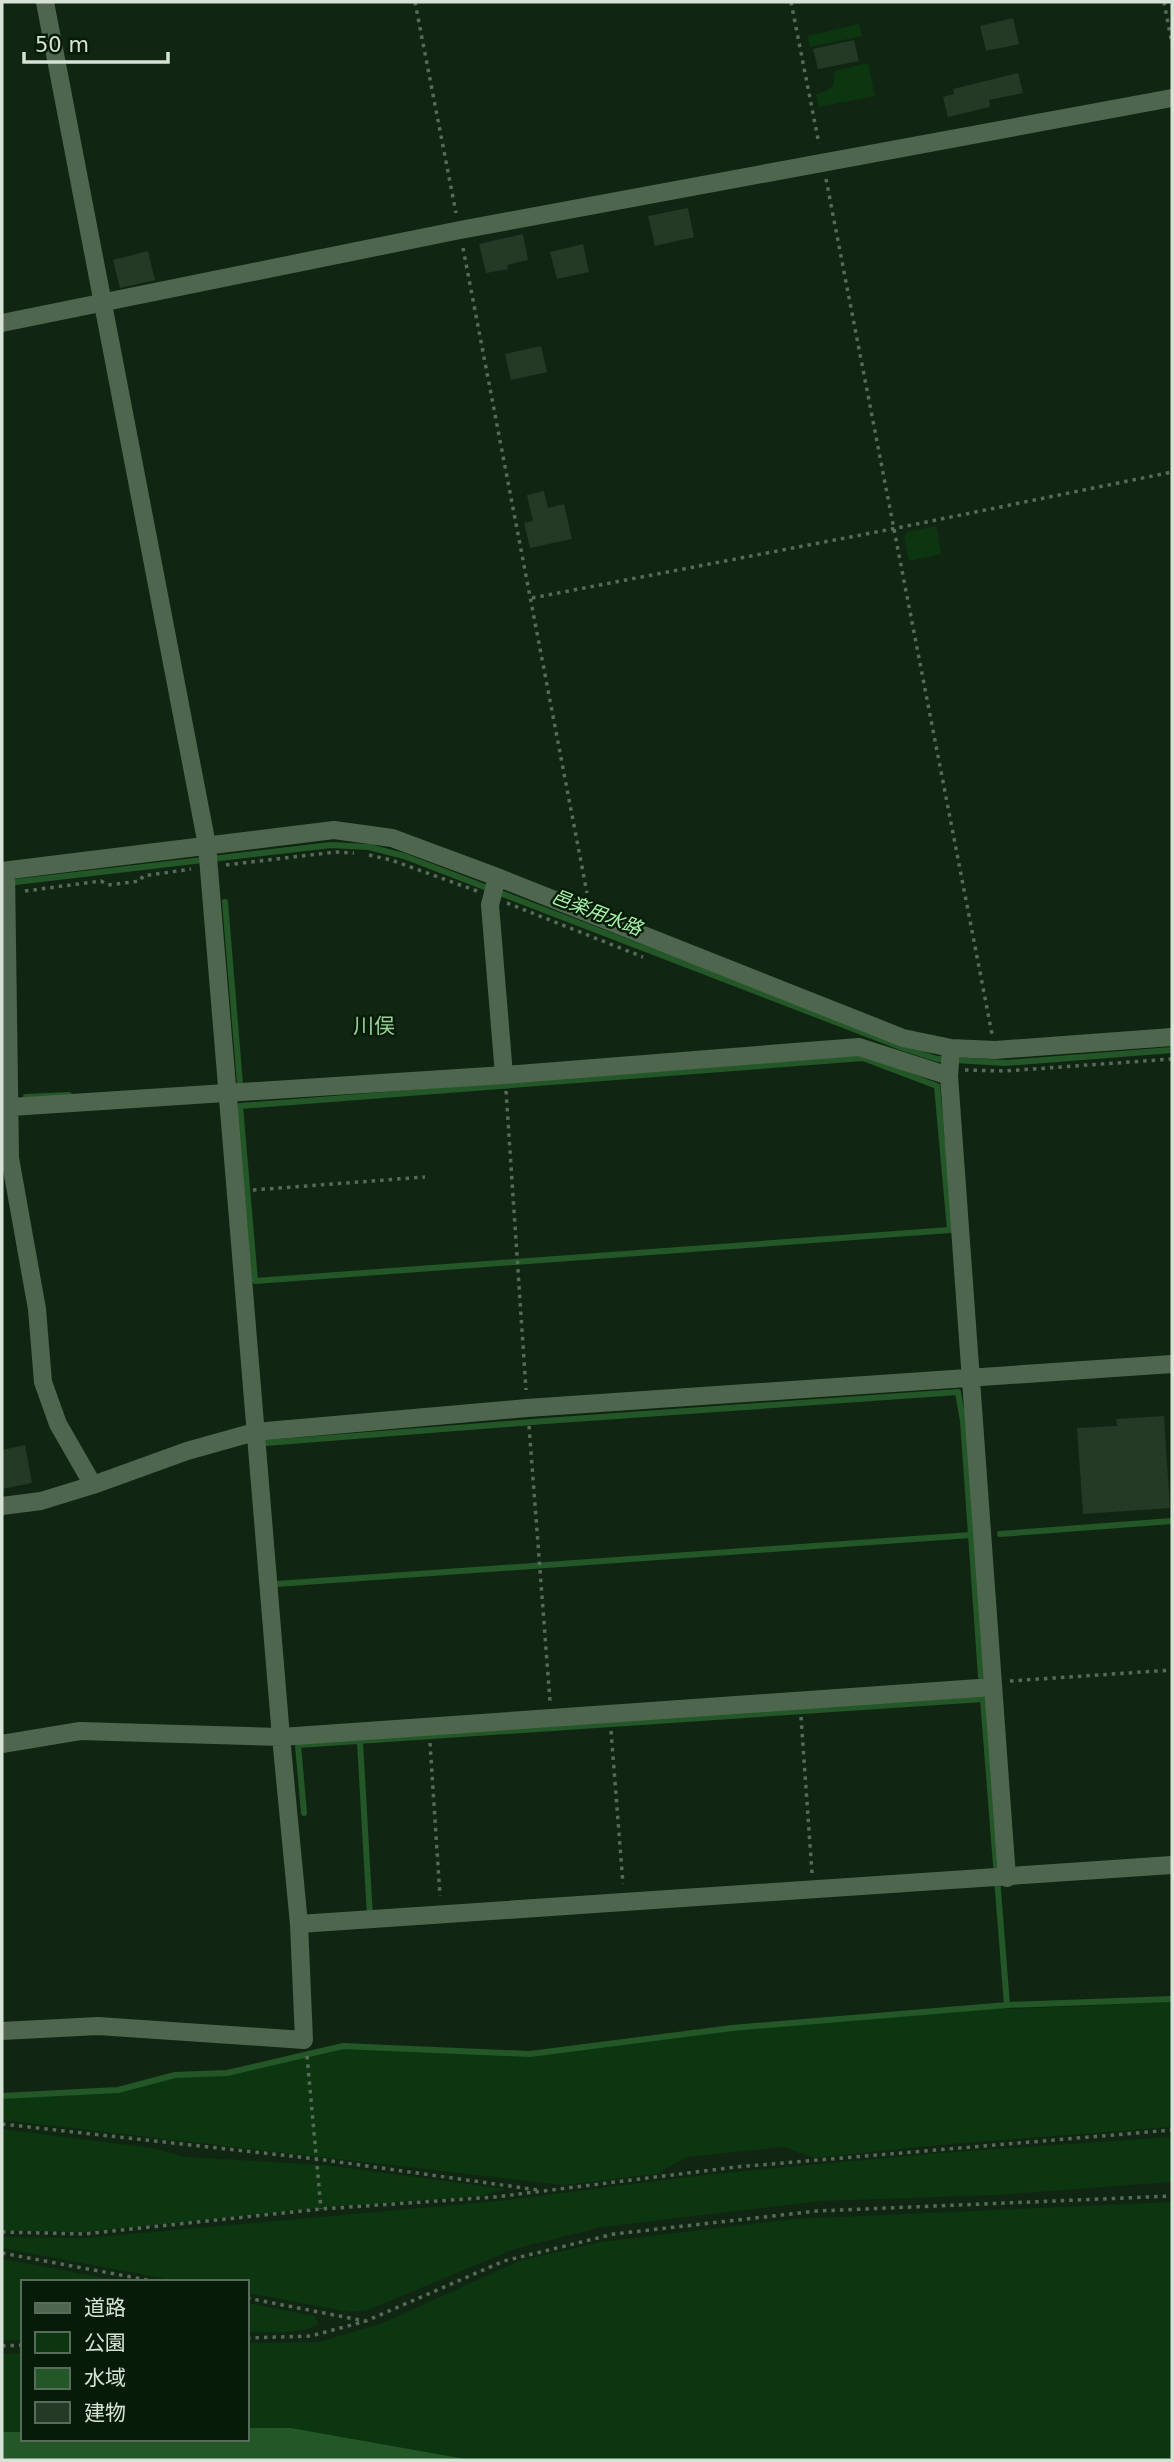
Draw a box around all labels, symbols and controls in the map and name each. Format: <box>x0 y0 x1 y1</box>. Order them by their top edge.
scale bar <box>24 21 168 65</box>
text: 50 m <box>35 33 89 57</box>
water label: 邑楽用水路 <box>549 885 647 940</box>
district label: 川俣 <box>353 1014 395 1038</box>
legend <box>21 2280 248 2441</box>
text: 道路 <box>84 2296 126 2320</box>
text: 公園 <box>84 2331 126 2355</box>
text: 水域 <box>84 2366 126 2390</box>
text: 建物 <box>84 2401 126 2425</box>

